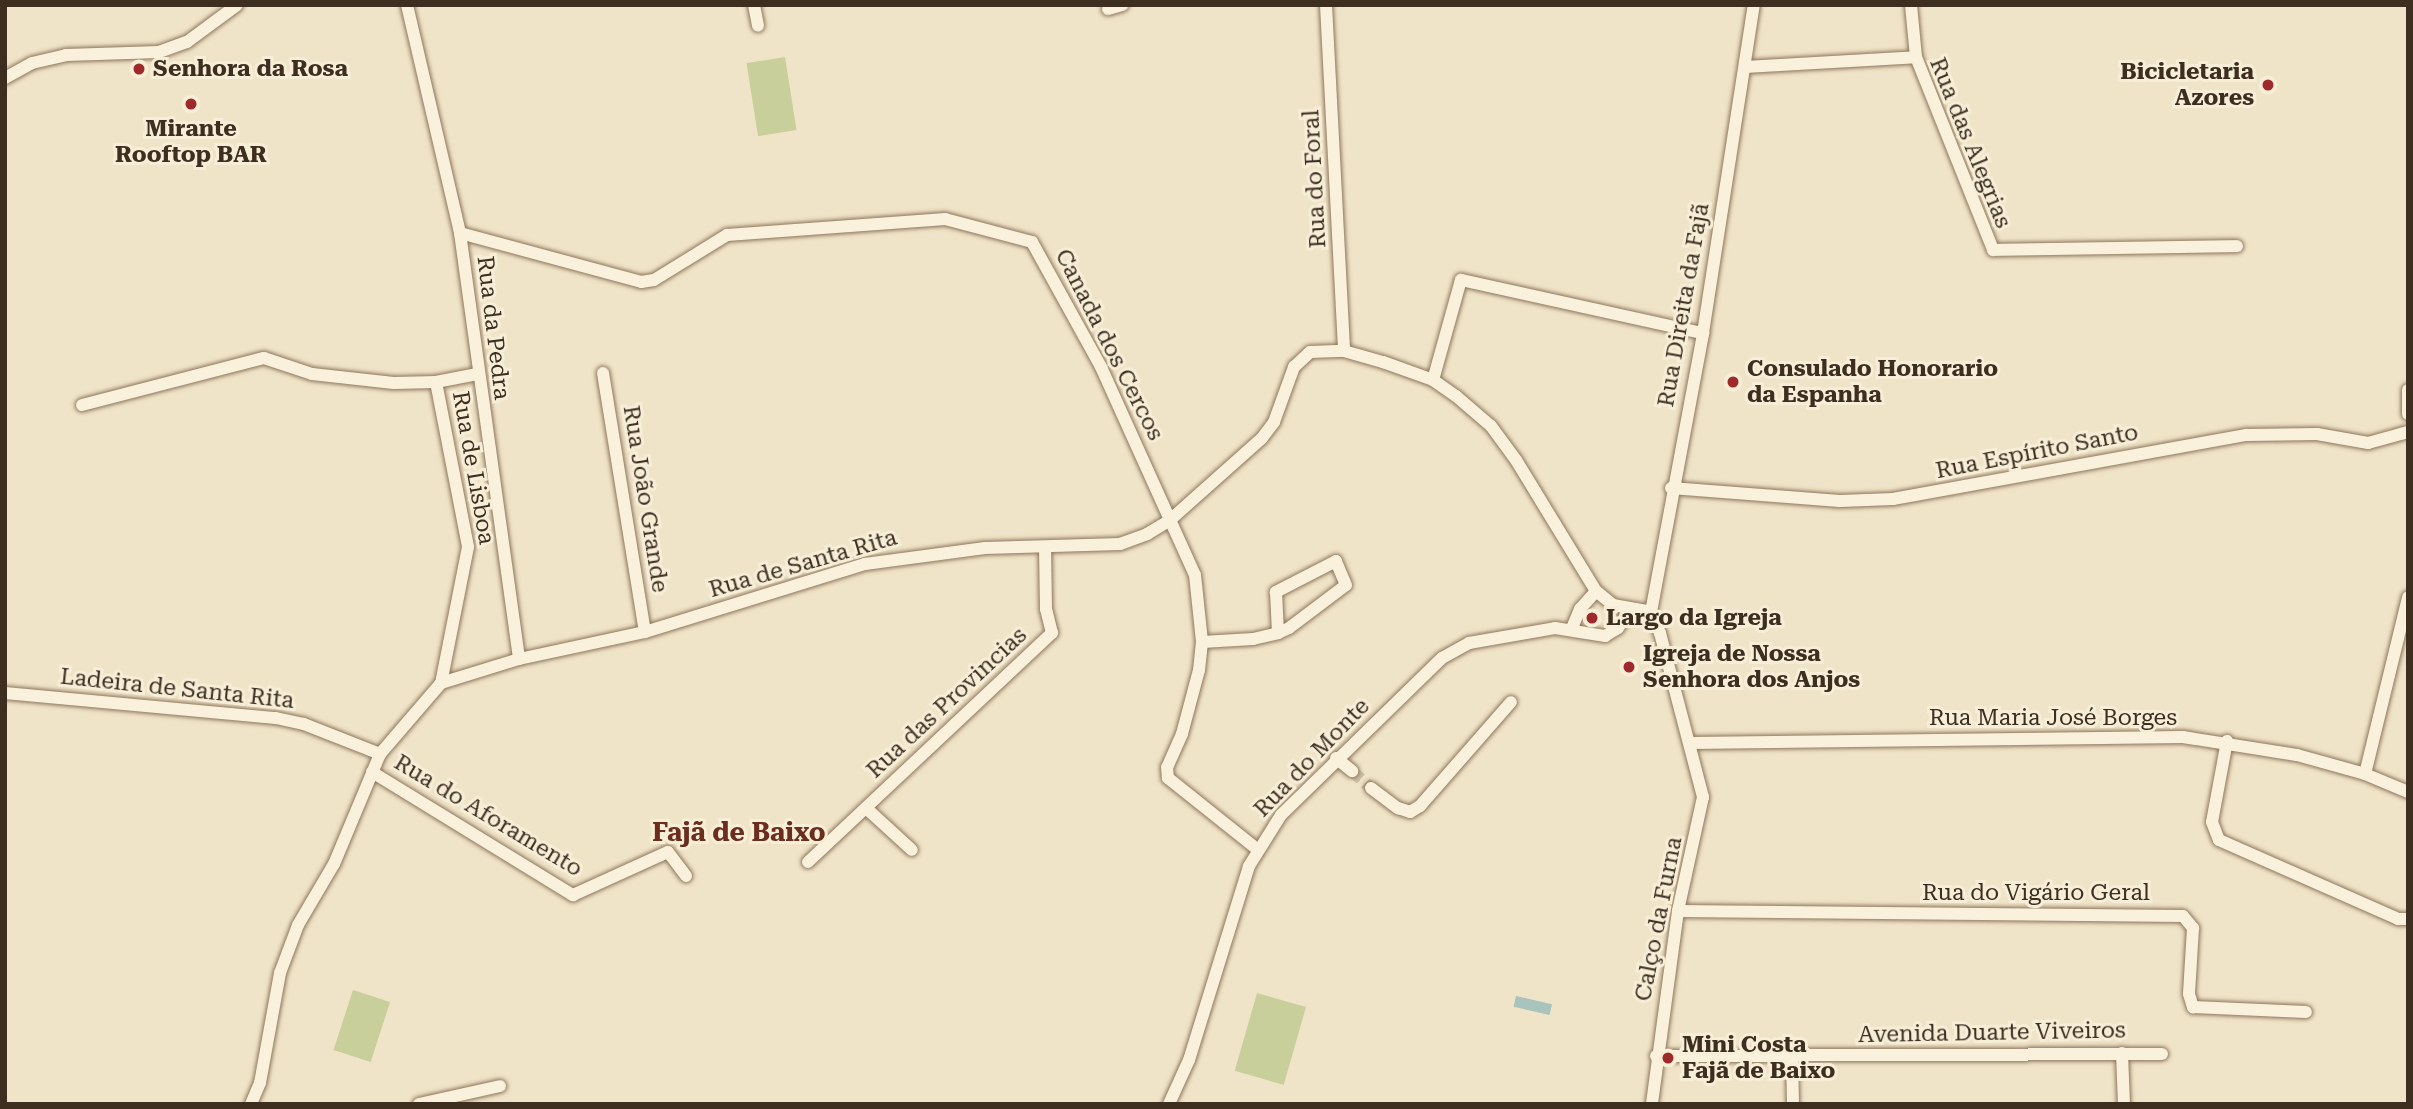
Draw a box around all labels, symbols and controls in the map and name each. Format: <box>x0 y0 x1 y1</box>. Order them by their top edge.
street label: Rua das Alegrias <box>1923 54 2017 232</box>
place label: Senhora da Rosa <box>153 55 348 83</box>
place label: Bicicletaria Azores <box>2120 58 2254 112</box>
marker: Senhora da Rosa <box>131 61 147 77</box>
marker: Bicicletaria Azores <box>2260 77 2276 93</box>
marker: Mirante Rooftop BAR <box>183 96 199 112</box>
street label: Rua do Foral <box>1298 109 1332 249</box>
place label: Mirante Rooftop BAR <box>115 115 267 169</box>
street label: Rua Direita da Fajã <box>1652 201 1716 409</box>
street label: Canada dos Cercos <box>1049 245 1169 445</box>
street label: Rua da Pedra <box>470 255 516 401</box>
place label: Consulado Honorario da Espanha <box>1747 355 1998 409</box>
marker: Consulado Honorario da Espanha <box>1725 374 1741 390</box>
street label: Rua de Lisboa <box>446 389 500 547</box>
street label: Rua João Grande <box>617 404 673 594</box>
street label: Rua Espírito Santo <box>1933 419 2141 485</box>
street label: Rua de Santa Rita <box>706 524 900 604</box>
place label: Largo da Igreja <box>1606 604 1782 632</box>
marker: Largo da Igreja <box>1584 610 1600 626</box>
street label: Rua das Provincias <box>861 622 1033 784</box>
place label: Igreja de Nossa Senhora dos Anjos <box>1643 640 1860 694</box>
marker: Igreja de Nossa Senhora dos Anjos <box>1621 659 1637 675</box>
street label: Ladeira de Santa Rita <box>59 663 295 715</box>
street label: Rua do Monte <box>1248 693 1376 823</box>
street label: Rua Maria José Borges <box>1929 704 2177 732</box>
street label: Rua do Aforamento <box>389 749 587 883</box>
district label: Fajã de Baixo <box>652 817 826 849</box>
street label: Calço da Furna <box>1630 835 1688 1003</box>
street label: Rua do Vigário Geral <box>1922 879 2150 907</box>
street label: Avenida Duarte Viveiros <box>1858 1017 2126 1049</box>
place label: Mini Costa Fajã de Baixo <box>1682 1031 1835 1085</box>
marker: Mini Costa Fajã de Baixo <box>1660 1050 1676 1066</box>

